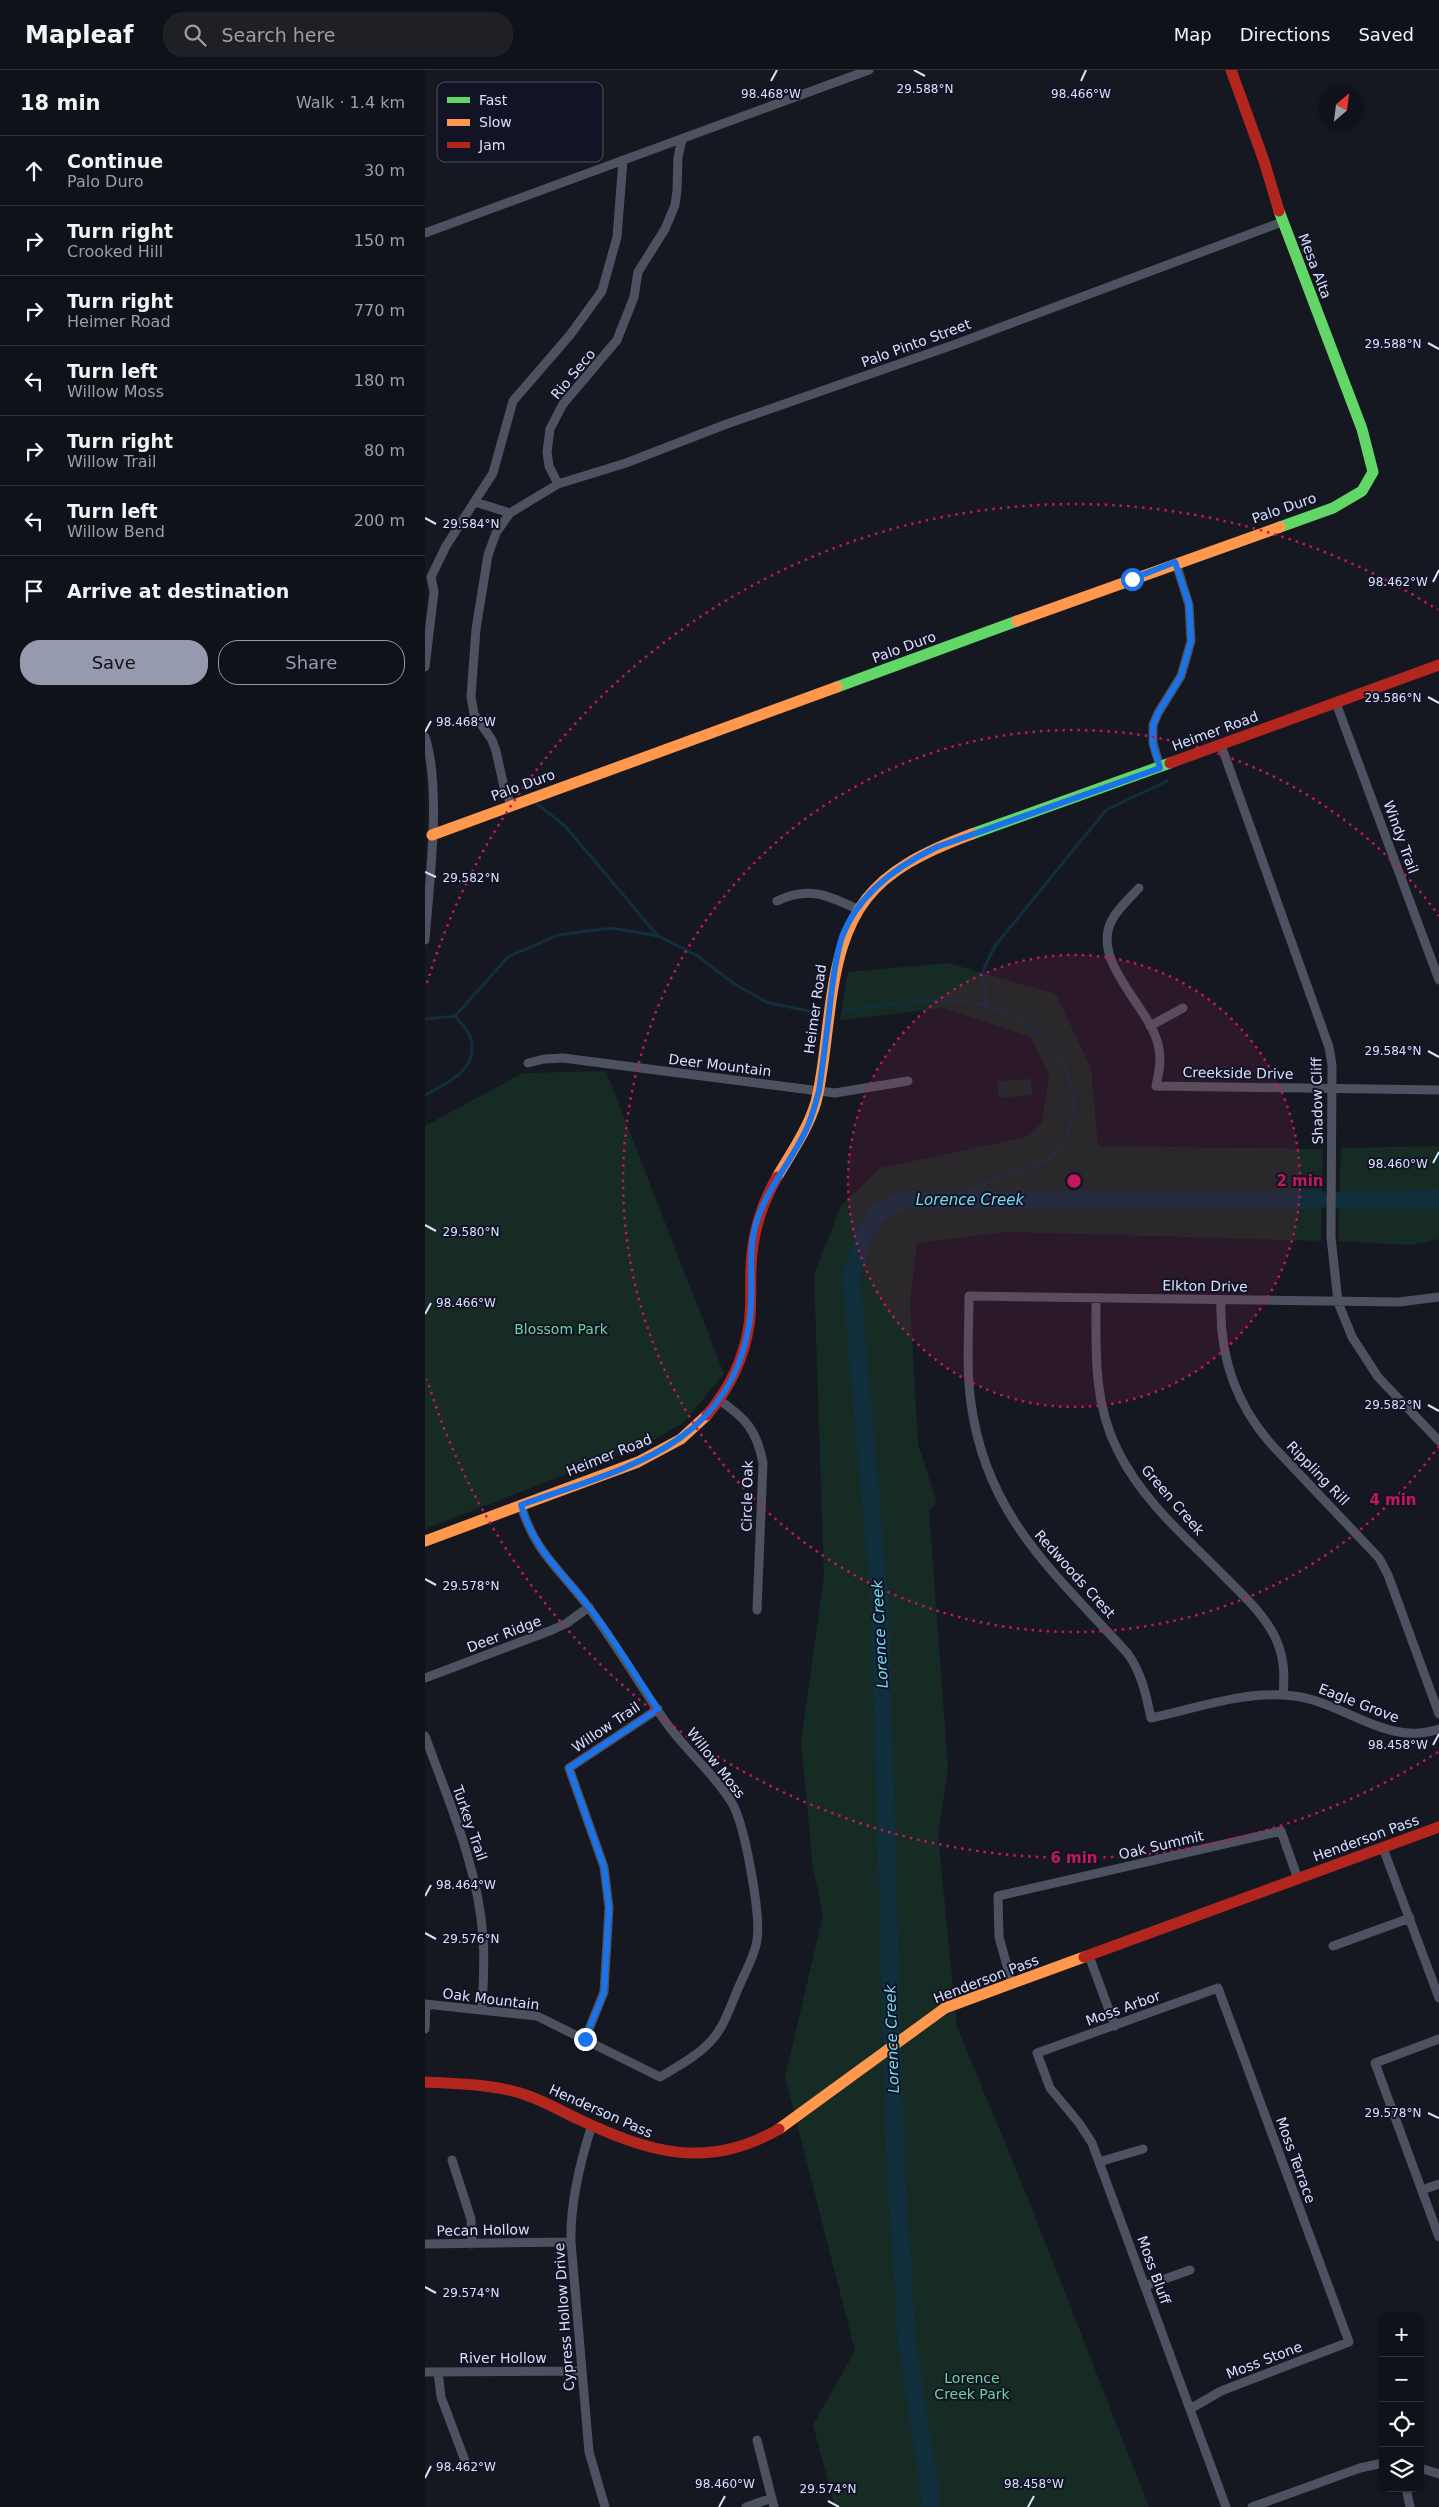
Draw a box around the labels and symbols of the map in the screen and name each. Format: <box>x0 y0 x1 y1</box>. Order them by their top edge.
legend <box>437 82 603 162</box>
text: 29.588°N <box>897 82 953 96</box>
north arrow <box>1319 85 1364 130</box>
text: 98.468°W <box>741 87 801 101</box>
text: 98.466°W <box>1051 87 1111 101</box>
text: Fast <box>479 92 508 108</box>
text: Slow <box>479 114 512 130</box>
text: Jam <box>478 137 505 153</box>
street label: Mesa Alta <box>1295 231 1335 301</box>
street label: Palo Pinto Street <box>859 316 973 370</box>
text: 29.588°N <box>1365 337 1421 351</box>
street label: Rio Seco <box>547 346 599 402</box>
street label: Palo Duro <box>1250 490 1318 526</box>
text: 29.584°N <box>443 517 499 531</box>
route start <box>1121 568 1144 591</box>
text: 98.462°W <box>1368 575 1428 589</box>
street label: Palo Duro <box>870 628 938 666</box>
text: 29.586°N <box>1365 691 1421 705</box>
street label: Heimer Road <box>1170 708 1260 754</box>
text: 98.468°W <box>436 715 496 729</box>
street label: Palo Duro <box>489 766 557 804</box>
street label: Windy Trail <box>1380 798 1422 876</box>
text: 29.582°N <box>443 871 499 885</box>
street label: Heimer Road <box>801 963 829 1055</box>
text: 29.584°N <box>1365 1044 1421 1058</box>
street label: Deer Mountain <box>668 1051 772 1079</box>
street label: Shadow Cliff <box>1308 1057 1326 1145</box>
street label: Creekside Drive <box>1182 1064 1294 1082</box>
text: 98.460°W <box>1368 1157 1428 1171</box>
centre of rings <box>1065 1172 1083 1190</box>
text: 2 min <box>1276 1172 1324 1190</box>
water label: Lorence Creek <box>916 1191 1026 1209</box>
text: 29.580°N <box>443 1225 499 1239</box>
street label: Elkton Drive <box>1162 1277 1248 1295</box>
text: 98.466°W <box>436 1296 496 1310</box>
park label: Blossom Park <box>514 1321 609 1337</box>
text: 29.582°N <box>1365 1398 1421 1412</box>
street label: Heimer Road <box>564 1431 654 1479</box>
street label: Rippling Rill <box>1283 1438 1353 1508</box>
street label: Circle Oak <box>738 1459 756 1532</box>
street label: Green Creek <box>1138 1462 1208 1539</box>
text: 4 min <box>1369 1491 1417 1509</box>
street label: Redwoods Crest <box>1031 1527 1119 1622</box>
water label: Lorence Creek <box>868 1578 892 1689</box>
text: 29.578°N <box>443 1579 499 1593</box>
street label: Deer Ridge <box>465 1613 543 1655</box>
street label: Eagle Grove <box>1316 1680 1402 1726</box>
street label: Willow Trail <box>569 1698 643 1756</box>
street label: Willow Moss <box>684 1725 748 1801</box>
text: 98.458°W <box>1368 1738 1428 1752</box>
street label: Turkey Trail <box>449 1782 490 1863</box>
street label: Henderson Pass <box>1311 1811 1421 1865</box>
street label: Oak Summit <box>1117 1827 1205 1863</box>
text: 6 min <box>1050 1849 1098 1867</box>
text: 98.464°W <box>436 1878 496 1892</box>
text: 29.576°N <box>443 1932 499 1946</box>
street label: Henderson Pass <box>931 1952 1041 2006</box>
water label: Lorence Creek <box>881 1983 903 2094</box>
street label: Oak Mountain <box>442 1985 540 2013</box>
street label: Moss Arbor <box>1084 1987 1163 2029</box>
route end <box>574 2028 597 2051</box>
street label: Henderson Pass <box>547 2081 655 2141</box>
text: 29.578°N <box>1365 2106 1421 2120</box>
street label: Moss Terrace <box>1273 2115 1319 2205</box>
street label: Pecan Hollow <box>436 2221 530 2239</box>
street label: Moss Bluff <box>1134 2234 1174 2307</box>
street label: Cypress Hollow Drive <box>551 2242 577 2392</box>
text: 29.574°N <box>443 2286 499 2300</box>
street label: Moss Stone <box>1224 2338 1304 2382</box>
street label: River Hollow <box>459 2350 547 2366</box>
park label: Lorence Creek Park <box>934 2370 1011 2402</box>
text: 98.462°W <box>436 2460 496 2474</box>
text: 98.460°W <box>695 2477 755 2491</box>
text: 98.458°W <box>1004 2477 1064 2491</box>
text: 29.574°N <box>800 2482 856 2496</box>

